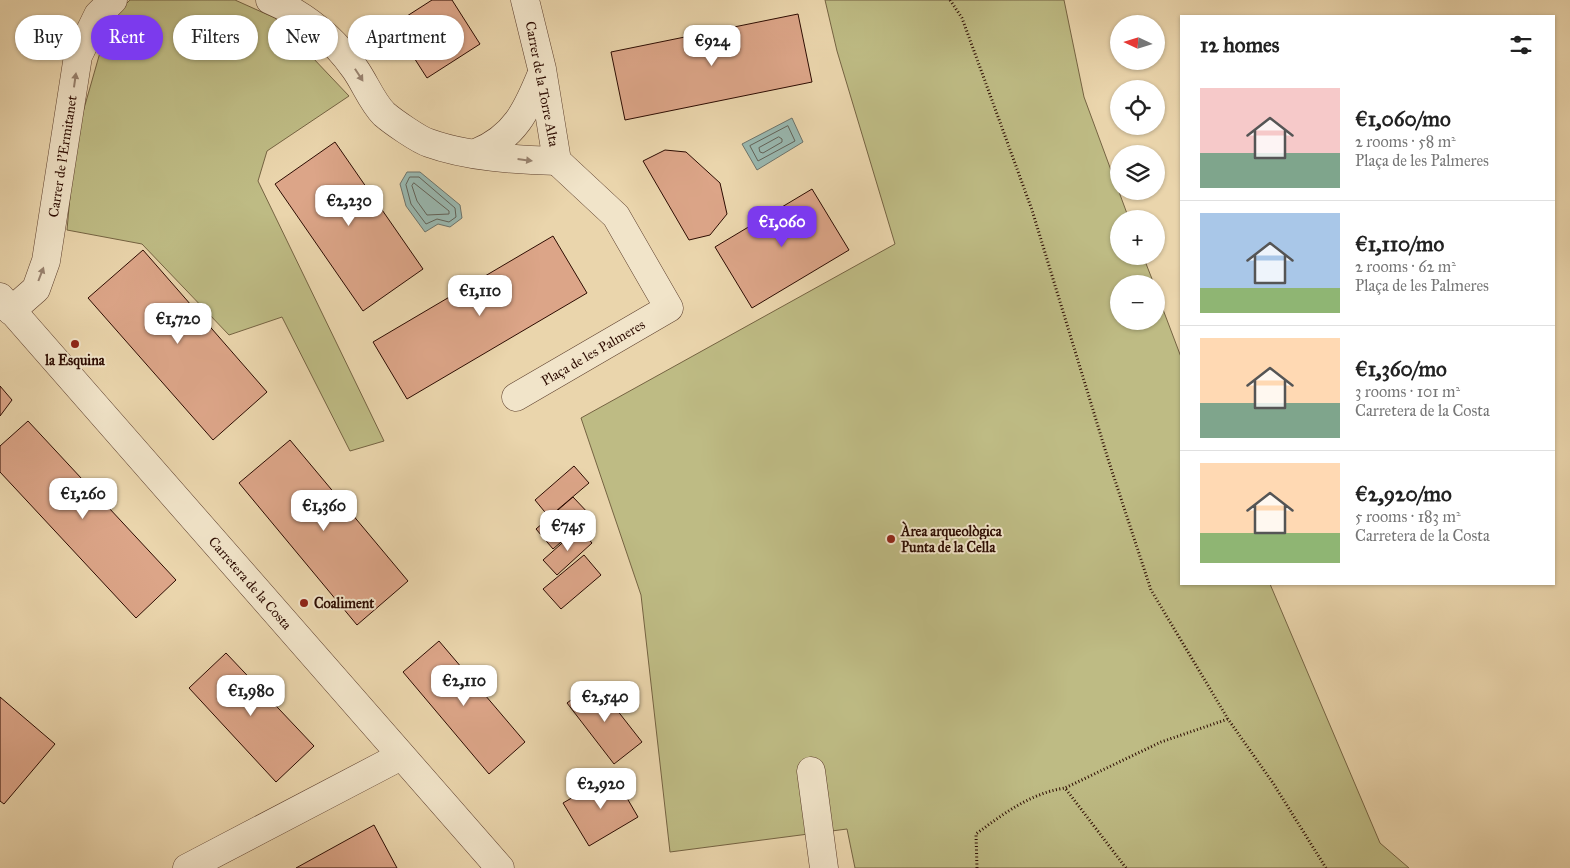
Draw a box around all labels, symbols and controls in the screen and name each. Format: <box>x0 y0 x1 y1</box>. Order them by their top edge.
chip: Buy <box>15 15 81 60</box>
chip: Rent <box>91 15 163 60</box>
chip: Filters <box>173 15 258 60</box>
chip: New <box>268 15 338 60</box>
chip: Apartment <box>348 15 464 60</box>
north arrow <box>1110 15 1165 70</box>
map controls <box>1110 15 1165 330</box>
street label: Carrer de la Torre Alta <box>522 20 563 148</box>
pin: €924 <box>682 24 742 67</box>
text: €924 <box>694 31 730 50</box>
icon: filters <box>1507 31 1535 59</box>
text: 12 homes <box>1200 32 1279 58</box>
one-way arrow <box>354 69 364 82</box>
one-way arrow <box>71 72 79 88</box>
button: locate <box>1110 80 1165 135</box>
street label: Carrer de l'Ermitanet <box>44 94 80 219</box>
text: €1,060/mo <box>1355 106 1451 132</box>
icon: home <box>1240 108 1300 168</box>
text: 2 rooms · 58 m² <box>1355 132 1456 151</box>
button: layers <box>1110 145 1165 200</box>
text: Plaça de les Palmeres <box>1355 151 1489 170</box>
one-way arrow <box>517 156 533 164</box>
pin: €2,230 <box>308 184 390 227</box>
text: €2,230 <box>326 191 372 210</box>
pin: €1,060 <box>741 206 823 248</box>
button: + <box>1110 210 1165 265</box>
text: €1,060 <box>759 212 805 231</box>
text: €1,110/mo <box>1355 231 1444 257</box>
icon: home <box>1240 233 1300 293</box>
text: 2 rooms · 62 m² <box>1355 257 1456 276</box>
one-way arrow <box>37 266 45 281</box>
pin: €1,110 <box>439 274 521 317</box>
button: − <box>1110 275 1165 330</box>
text: Plaça de les Palmeres <box>1355 276 1489 295</box>
text: €1,110 <box>459 281 501 300</box>
pin: €1,720 <box>137 302 219 345</box>
text: €1,720 <box>156 309 200 328</box>
street label: Plaça de les Palmeres <box>538 315 648 389</box>
marker: la Esquina <box>69 338 81 350</box>
place label: la Esquina <box>44 352 106 370</box>
text: €1,360/mo <box>1355 356 1447 382</box>
icon: home <box>1240 358 1300 418</box>
text: 3 rooms · 101 m² <box>1355 382 1460 401</box>
text: Carretera de la Costa <box>1355 401 1490 420</box>
pin: €1,260 <box>42 478 124 520</box>
text: €2,920/mo <box>1355 481 1452 507</box>
icon: home <box>1240 483 1300 543</box>
text: €1,260 <box>60 484 106 503</box>
pin: €1,360 <box>283 490 365 532</box>
text: €1,360 <box>302 496 346 515</box>
text: 5 rooms · 183 m² <box>1355 507 1461 526</box>
pin: €745 <box>538 510 598 552</box>
text: €745 <box>551 516 585 535</box>
place label: Àrea arqueològica Punta de la Cella <box>900 521 1003 556</box>
text: Carretera de la Costa <box>1355 526 1490 545</box>
street label: Carretera de la Costa <box>205 533 296 633</box>
marker: Àrea arqueològica Punta de la Cella <box>885 533 897 545</box>
place label: Coaliment <box>314 595 374 612</box>
marker: Coaliment <box>298 597 310 609</box>
pin: €2,110 <box>423 664 505 707</box>
text: €2,110 <box>442 671 486 690</box>
pin: €1,980 <box>210 674 292 717</box>
pin: €2,540 <box>564 680 646 723</box>
text: €1,980 <box>228 681 274 700</box>
text: €2,540 <box>581 687 629 706</box>
pin: €2,920 <box>560 768 642 810</box>
text: €2,920 <box>577 774 625 793</box>

